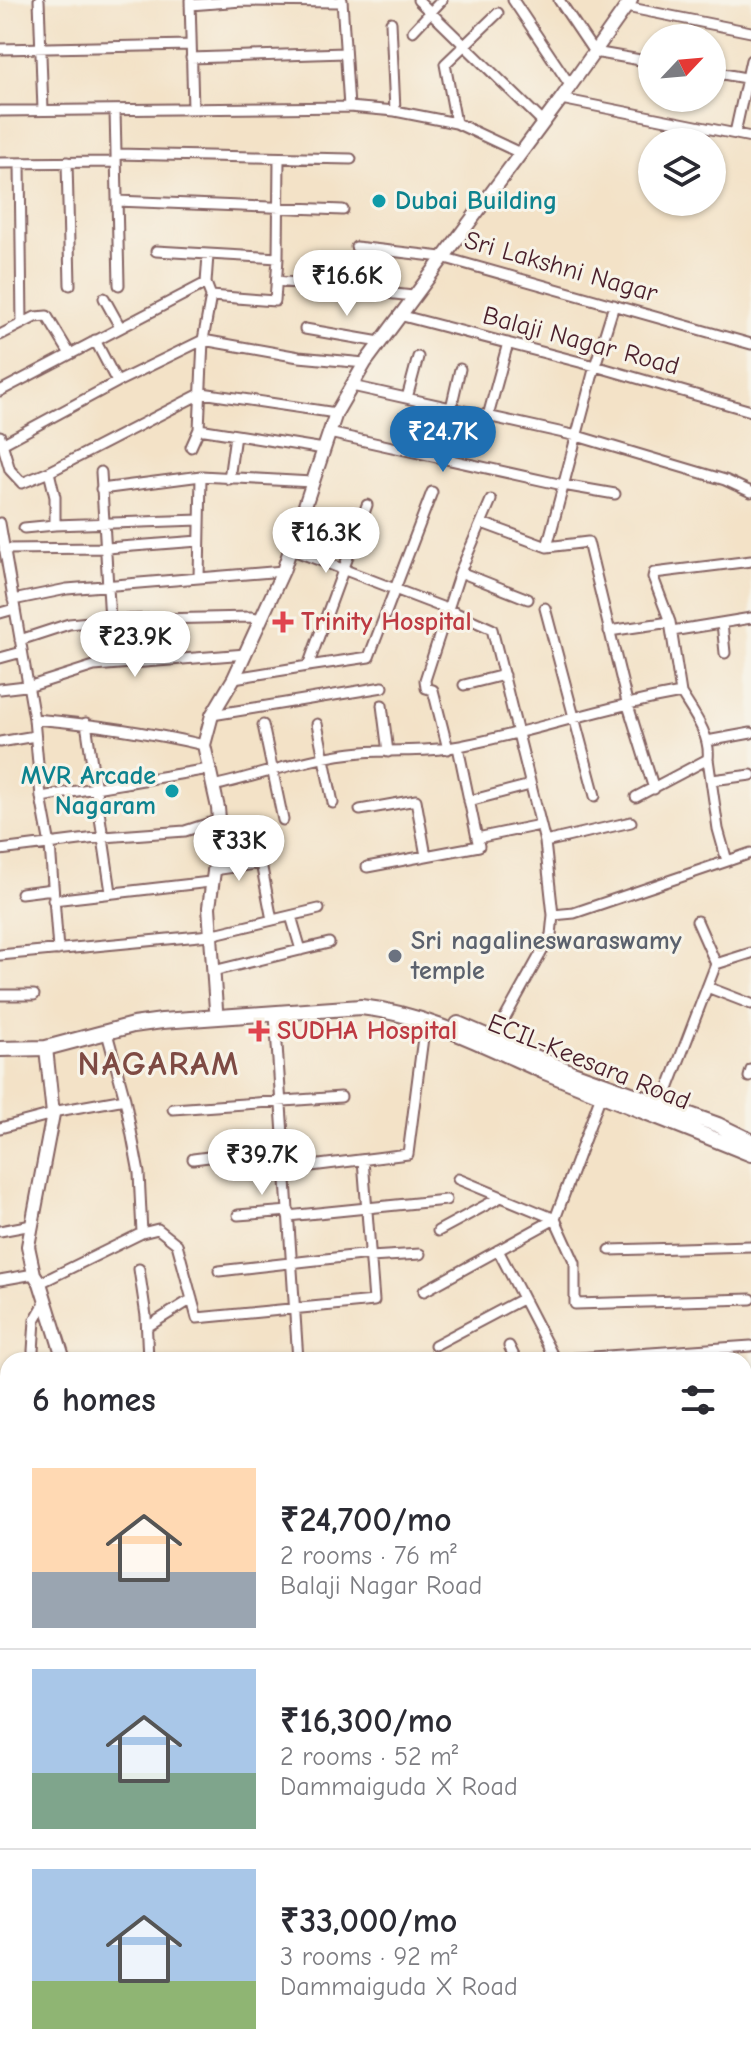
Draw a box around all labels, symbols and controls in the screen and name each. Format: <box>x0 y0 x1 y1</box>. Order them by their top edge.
north arrow <box>638 24 726 112</box>
map controls <box>638 24 726 216</box>
button: layers <box>638 128 726 216</box>
place label: Dubai Building <box>395 186 557 216</box>
marker: Dubai Building <box>370 192 388 210</box>
street label: Sri Lakshni Nagar <box>461 225 662 309</box>
pin: ₹16.6K <box>282 250 412 318</box>
text: ₹16.6K <box>311 261 383 291</box>
street label: Balaji Nagar Road <box>479 300 683 382</box>
pin: ₹24.7K <box>378 406 508 474</box>
text: ₹24.7K <box>408 417 478 447</box>
pin: ₹16.3K <box>261 507 391 575</box>
text: ₹16.3K <box>291 518 361 548</box>
place label: Trinity Hospital <box>301 607 472 637</box>
pin: ₹23.9K <box>70 611 200 679</box>
marker: Trinity Hospital <box>272 611 294 633</box>
text: ₹23.9K <box>98 622 172 652</box>
place label: MVR Arcade Nagaram <box>21 761 156 821</box>
marker: MVR Arcade Nagaram <box>163 782 181 800</box>
pin: ₹33K <box>192 815 286 883</box>
text: ₹33K <box>211 826 267 856</box>
place label: Sri nagalineswaraswamy temple <box>410 926 682 986</box>
marker: Sri nagalineswaraswamy temple <box>386 947 404 965</box>
street label: ECIL-Keesara Road <box>483 1008 695 1116</box>
place label: SUDHA Hospital <box>277 1016 457 1046</box>
marker: SUDHA Hospital <box>248 1020 270 1042</box>
district label: NAGARAM <box>77 1044 241 1084</box>
pin: ₹39.7K <box>197 1129 327 1197</box>
text: ₹39.7K <box>226 1140 298 1170</box>
icon: filters <box>676 1378 720 1422</box>
text: 6 homes <box>32 1380 156 1420</box>
icon: home <box>96 1500 192 1596</box>
text: ₹24,700/mo <box>280 1500 452 1540</box>
text: 2 rooms · 76 m² <box>280 1541 457 1571</box>
text: Balaji Nagar Road <box>280 1571 482 1601</box>
icon: home <box>96 1701 192 1797</box>
text: ₹16,300/mo <box>280 1701 452 1741</box>
text: 2 rooms · 52 m² <box>280 1742 458 1772</box>
text: Dammaiguda X Road <box>280 1772 518 1802</box>
icon: home <box>96 1901 192 1997</box>
text: ₹33,000/mo <box>280 1901 457 1941</box>
text: 3 rooms · 92 m² <box>280 1942 458 1972</box>
text: Dammaiguda X Road <box>280 1972 518 2002</box>

